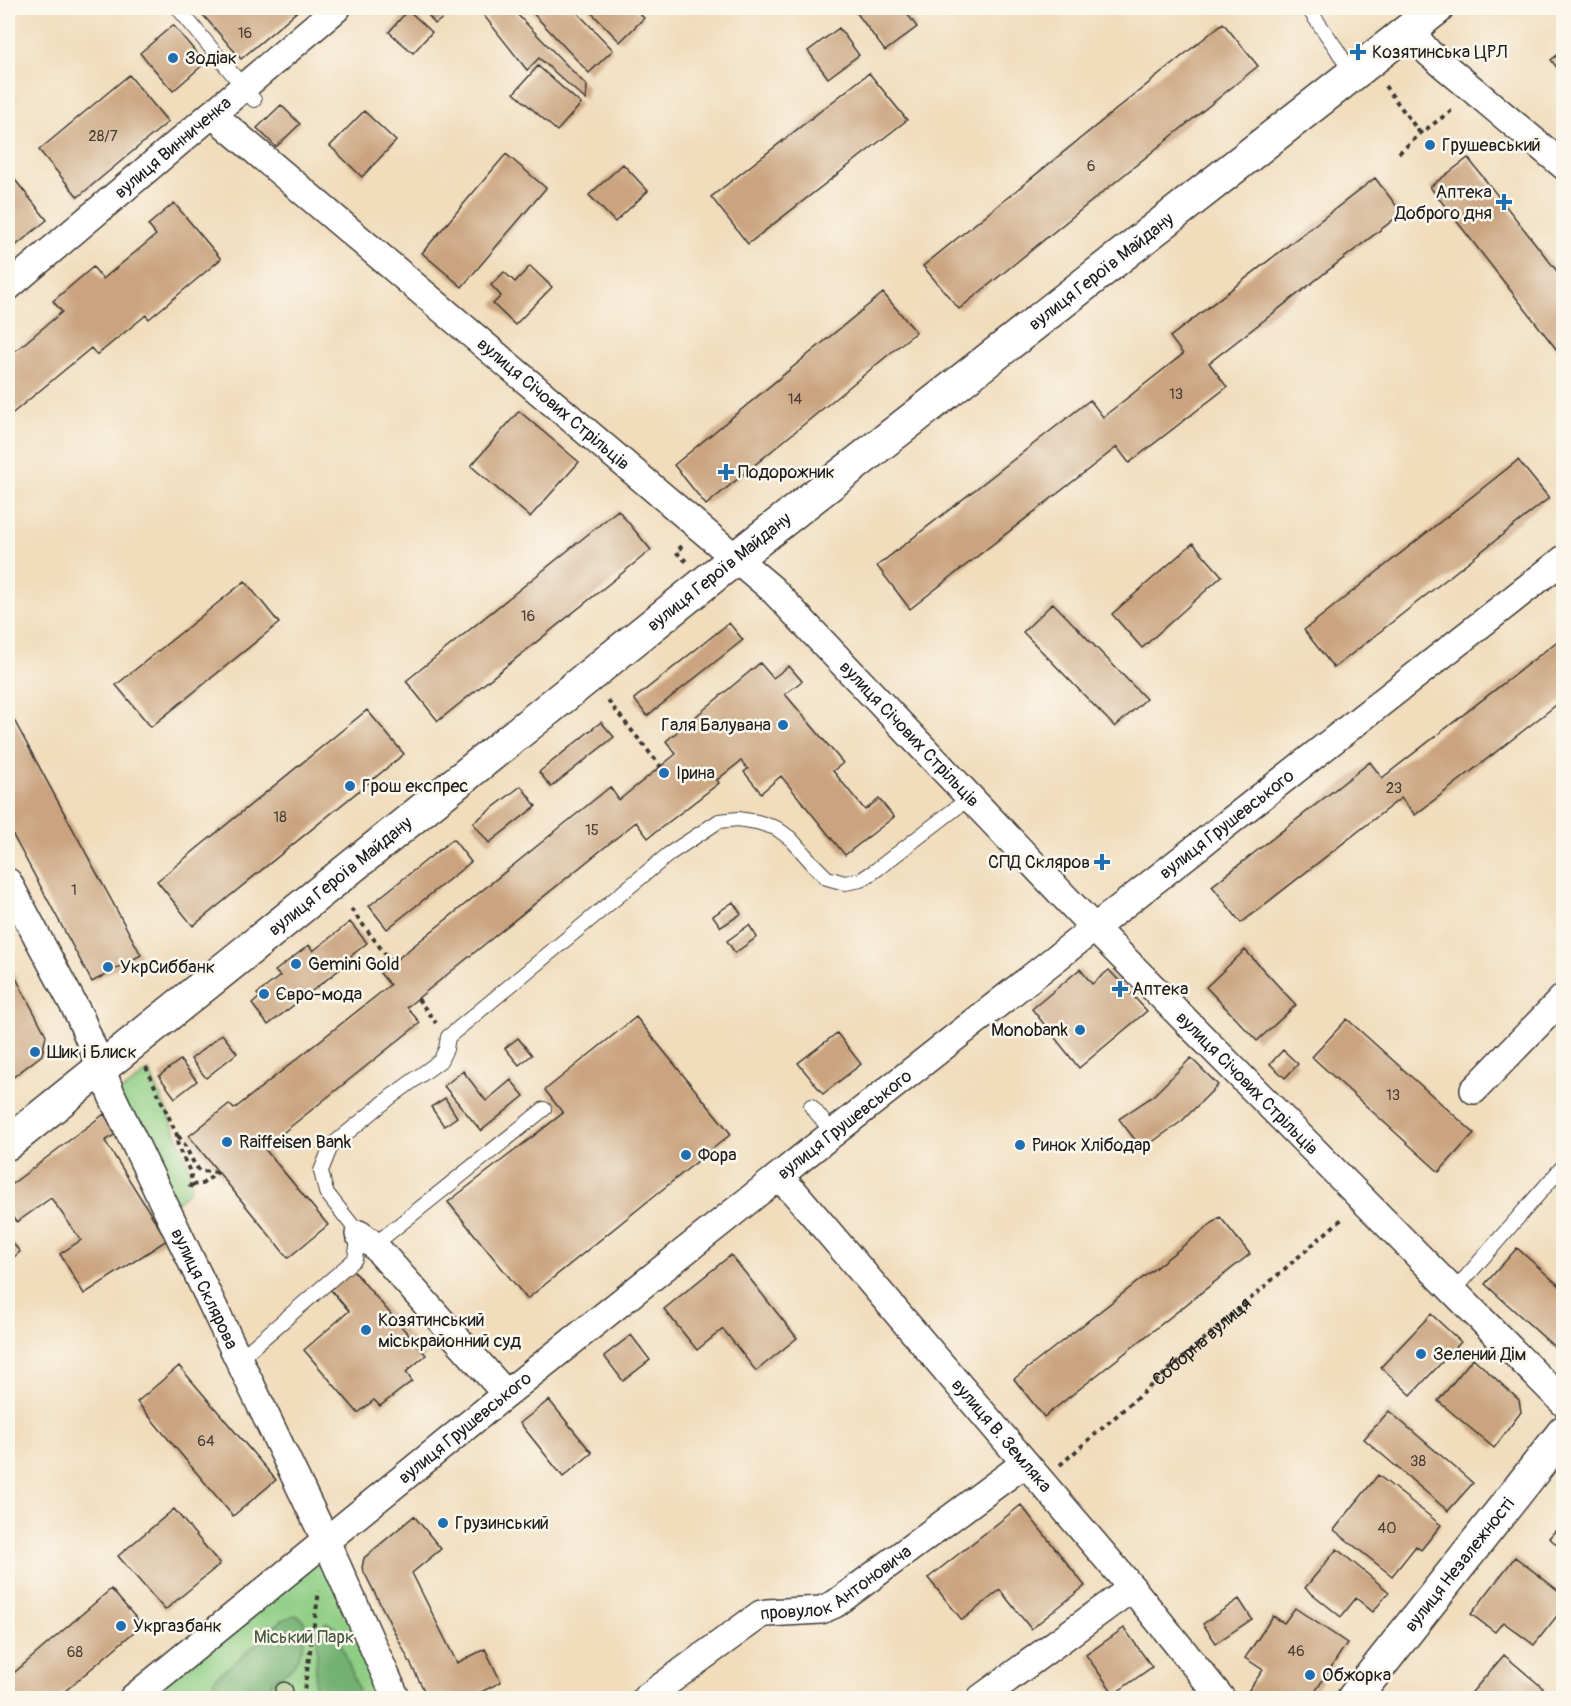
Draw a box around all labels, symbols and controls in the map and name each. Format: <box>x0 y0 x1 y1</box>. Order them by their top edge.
house number: 16 <box>238 24 252 43</box>
place label: Козятинська ЦРЛ <box>1372 41 1508 64</box>
marker: Козятинська ЦРЛ <box>1349 43 1367 61</box>
place label: Зодіак <box>185 47 237 70</box>
marker: Зодіак <box>166 51 180 65</box>
street label: вулиця Винниченка <box>110 92 236 204</box>
house number: 28/7 <box>88 127 118 146</box>
place label: Грушевський <box>1442 134 1541 157</box>
marker: Грушевський <box>1423 138 1437 152</box>
house number: 6 <box>1087 157 1095 176</box>
place label: Аптека Доброго дня <box>1394 181 1492 225</box>
marker: Аптека Доброго дня <box>1497 195 1511 209</box>
street label: вулиця Героїв Майдану <box>1024 208 1179 336</box>
street label: вулиця Січових Стрільців <box>472 333 635 476</box>
house number: 13 <box>1169 385 1183 404</box>
house number: 14 <box>788 390 803 409</box>
place label: Подорожник <box>738 461 835 484</box>
marker: Подорожник <box>719 465 733 479</box>
street label: вулиця Героїв Майдану <box>643 507 796 637</box>
house number: 16 <box>521 607 535 626</box>
street label: вулиця Січових Стрільців <box>834 656 984 812</box>
place label: Галя Балувана <box>661 714 771 737</box>
marker: Галя Балувана <box>776 718 790 732</box>
place label: Ірина <box>676 762 715 785</box>
street label: вулиця Грушевського <box>1155 764 1299 884</box>
marker: Ірина <box>657 766 671 780</box>
place label: Грош експрес <box>362 775 468 798</box>
marker: Грош експрес <box>343 779 357 793</box>
house number: 23 <box>1386 779 1402 798</box>
house number: 18 <box>273 808 287 827</box>
street label: вулиця Героїв Майдану <box>264 812 417 941</box>
house number: 15 <box>585 821 599 840</box>
place label: СПД Скляров <box>988 851 1090 874</box>
marker: СПД Скляров <box>1095 855 1109 869</box>
house number: 1 <box>71 881 77 900</box>
place label: Gemini Gold <box>308 953 400 976</box>
place label: УкрСиббанк <box>120 956 215 979</box>
marker: Gemini Gold <box>289 957 303 971</box>
marker: УкрСиббанк <box>101 960 115 974</box>
place label: Аптека <box>1132 978 1188 1001</box>
marker: Аптека <box>1113 982 1127 996</box>
place label: Євро-мода <box>276 983 362 1006</box>
marker: Євро-мода <box>257 987 271 1001</box>
street label: вулиця Січових Стрільців <box>1171 1007 1323 1160</box>
place label: Monobank <box>991 1019 1068 1042</box>
marker: Monobank <box>1073 1023 1087 1037</box>
place label: Шик і Блиск <box>47 1041 137 1064</box>
marker: Шик і Блиск <box>28 1045 42 1059</box>
street label: вулиця Грушевського <box>773 1064 917 1185</box>
house number: 13 <box>1386 1086 1400 1105</box>
place label: Raiffeisen Bank <box>239 1131 352 1154</box>
place label: Ринок Хлібодар <box>1032 1134 1151 1157</box>
marker: Raiffeisen Bank <box>220 1135 234 1149</box>
marker: Ринок Хлібодар <box>1013 1138 1027 1152</box>
place label: Фора <box>698 1144 737 1167</box>
marker: Фора <box>679 1148 693 1162</box>
street label: вулиця Склярова <box>165 1225 243 1353</box>
street label: Соборна вулиця <box>1148 1292 1256 1391</box>
place label: Козятинський міськрайонний суд <box>378 1309 521 1353</box>
marker: Козятинський міськрайонний суд <box>359 1323 373 1337</box>
place label: Зелений Дім <box>1433 1343 1526 1366</box>
marker: Зелений Дім <box>1414 1347 1428 1361</box>
street label: вулиця Грушевського <box>394 1367 537 1489</box>
street label: вулиця В. Земляка <box>946 1374 1057 1498</box>
house number: 64 <box>197 1432 215 1451</box>
house number: 38 <box>1410 1452 1426 1471</box>
street label: вулиця Незалежності <box>1400 1493 1520 1637</box>
place label: Грузинський <box>455 1512 549 1535</box>
marker: Грузинський <box>436 1516 450 1530</box>
house number: 40 <box>1378 1519 1396 1538</box>
street label: провулок Антоновича <box>758 1540 916 1626</box>
place label: Укргазбанк <box>133 1615 222 1638</box>
marker: Укргазбанк <box>114 1619 128 1633</box>
park label: Міський Парк <box>254 1626 354 1649</box>
house number: 46 <box>1287 1642 1305 1661</box>
house number: 68 <box>67 1643 84 1662</box>
place label: Обжорка <box>1322 1664 1391 1687</box>
marker: Обжорка <box>1303 1668 1317 1682</box>

